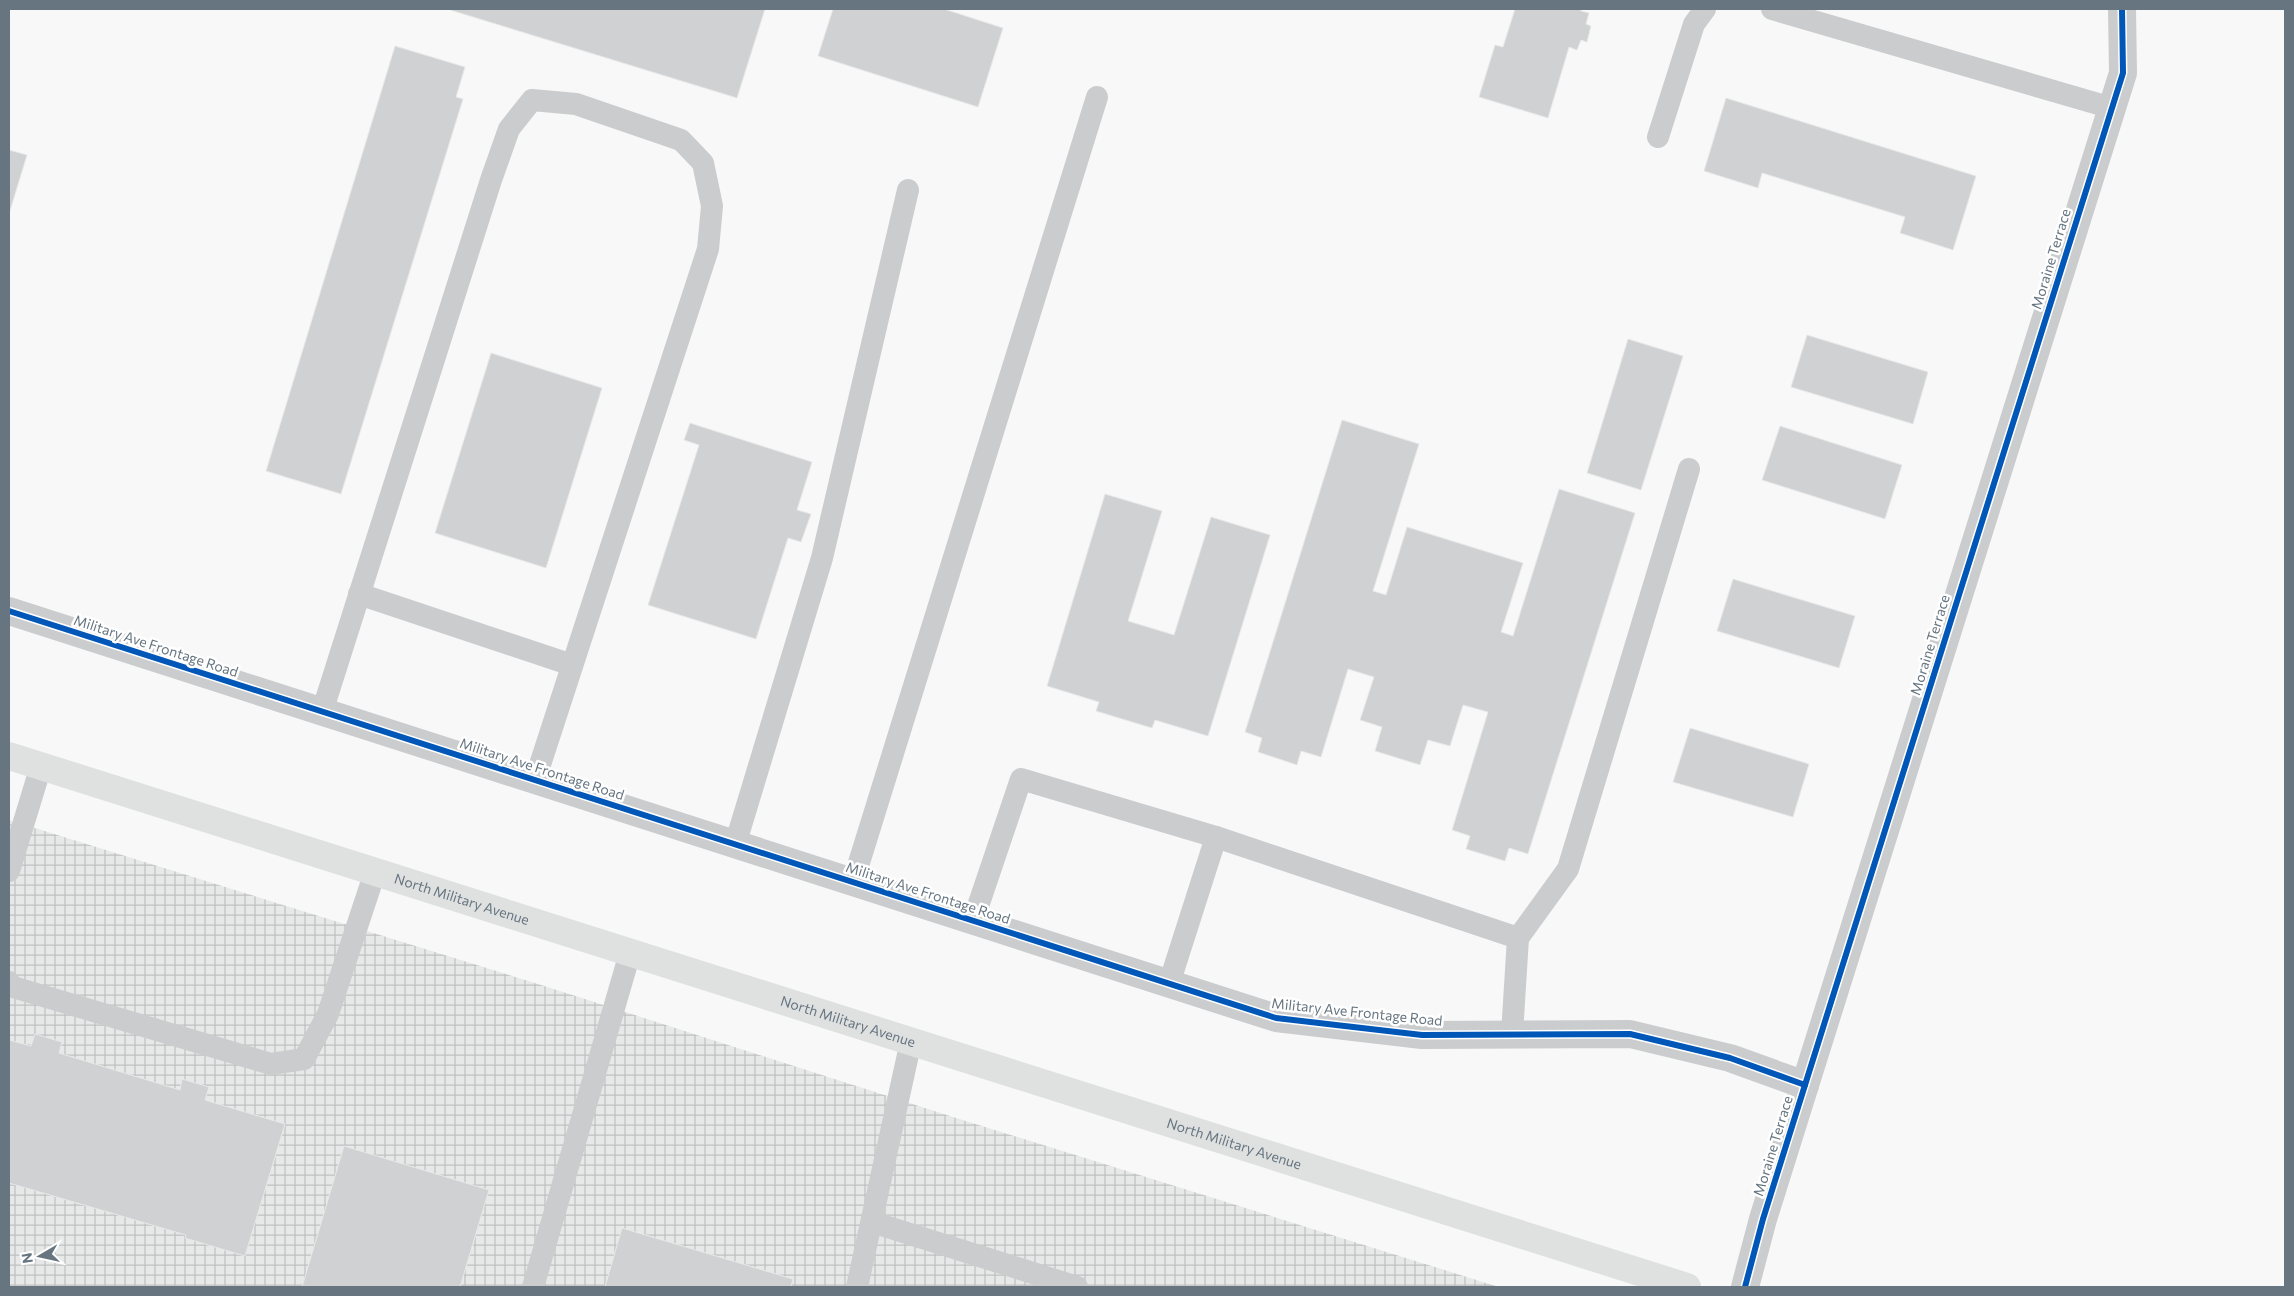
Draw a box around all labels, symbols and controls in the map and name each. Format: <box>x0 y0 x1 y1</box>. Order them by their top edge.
street label: Moraine Terrace <box>2027 207 2074 311</box>
street label: Moraine Terrace <box>1906 593 1953 697</box>
street label: Military Ave Frontage Road <box>72 611 240 680</box>
street label: Military Ave Frontage Road <box>458 734 626 803</box>
street label: Military Ave Frontage Road <box>844 858 1012 927</box>
street label: North Military Avenue <box>392 870 532 928</box>
street label: North Military Avenue <box>779 992 918 1050</box>
street label: Military Ave Frontage Road <box>1271 994 1443 1029</box>
street label: Moraine Terrace <box>1749 1094 1796 1198</box>
street label: North Military Avenue <box>1165 1114 1304 1173</box>
north arrow <box>15 1231 65 1281</box>
text: N <box>17 1252 36 1265</box>

